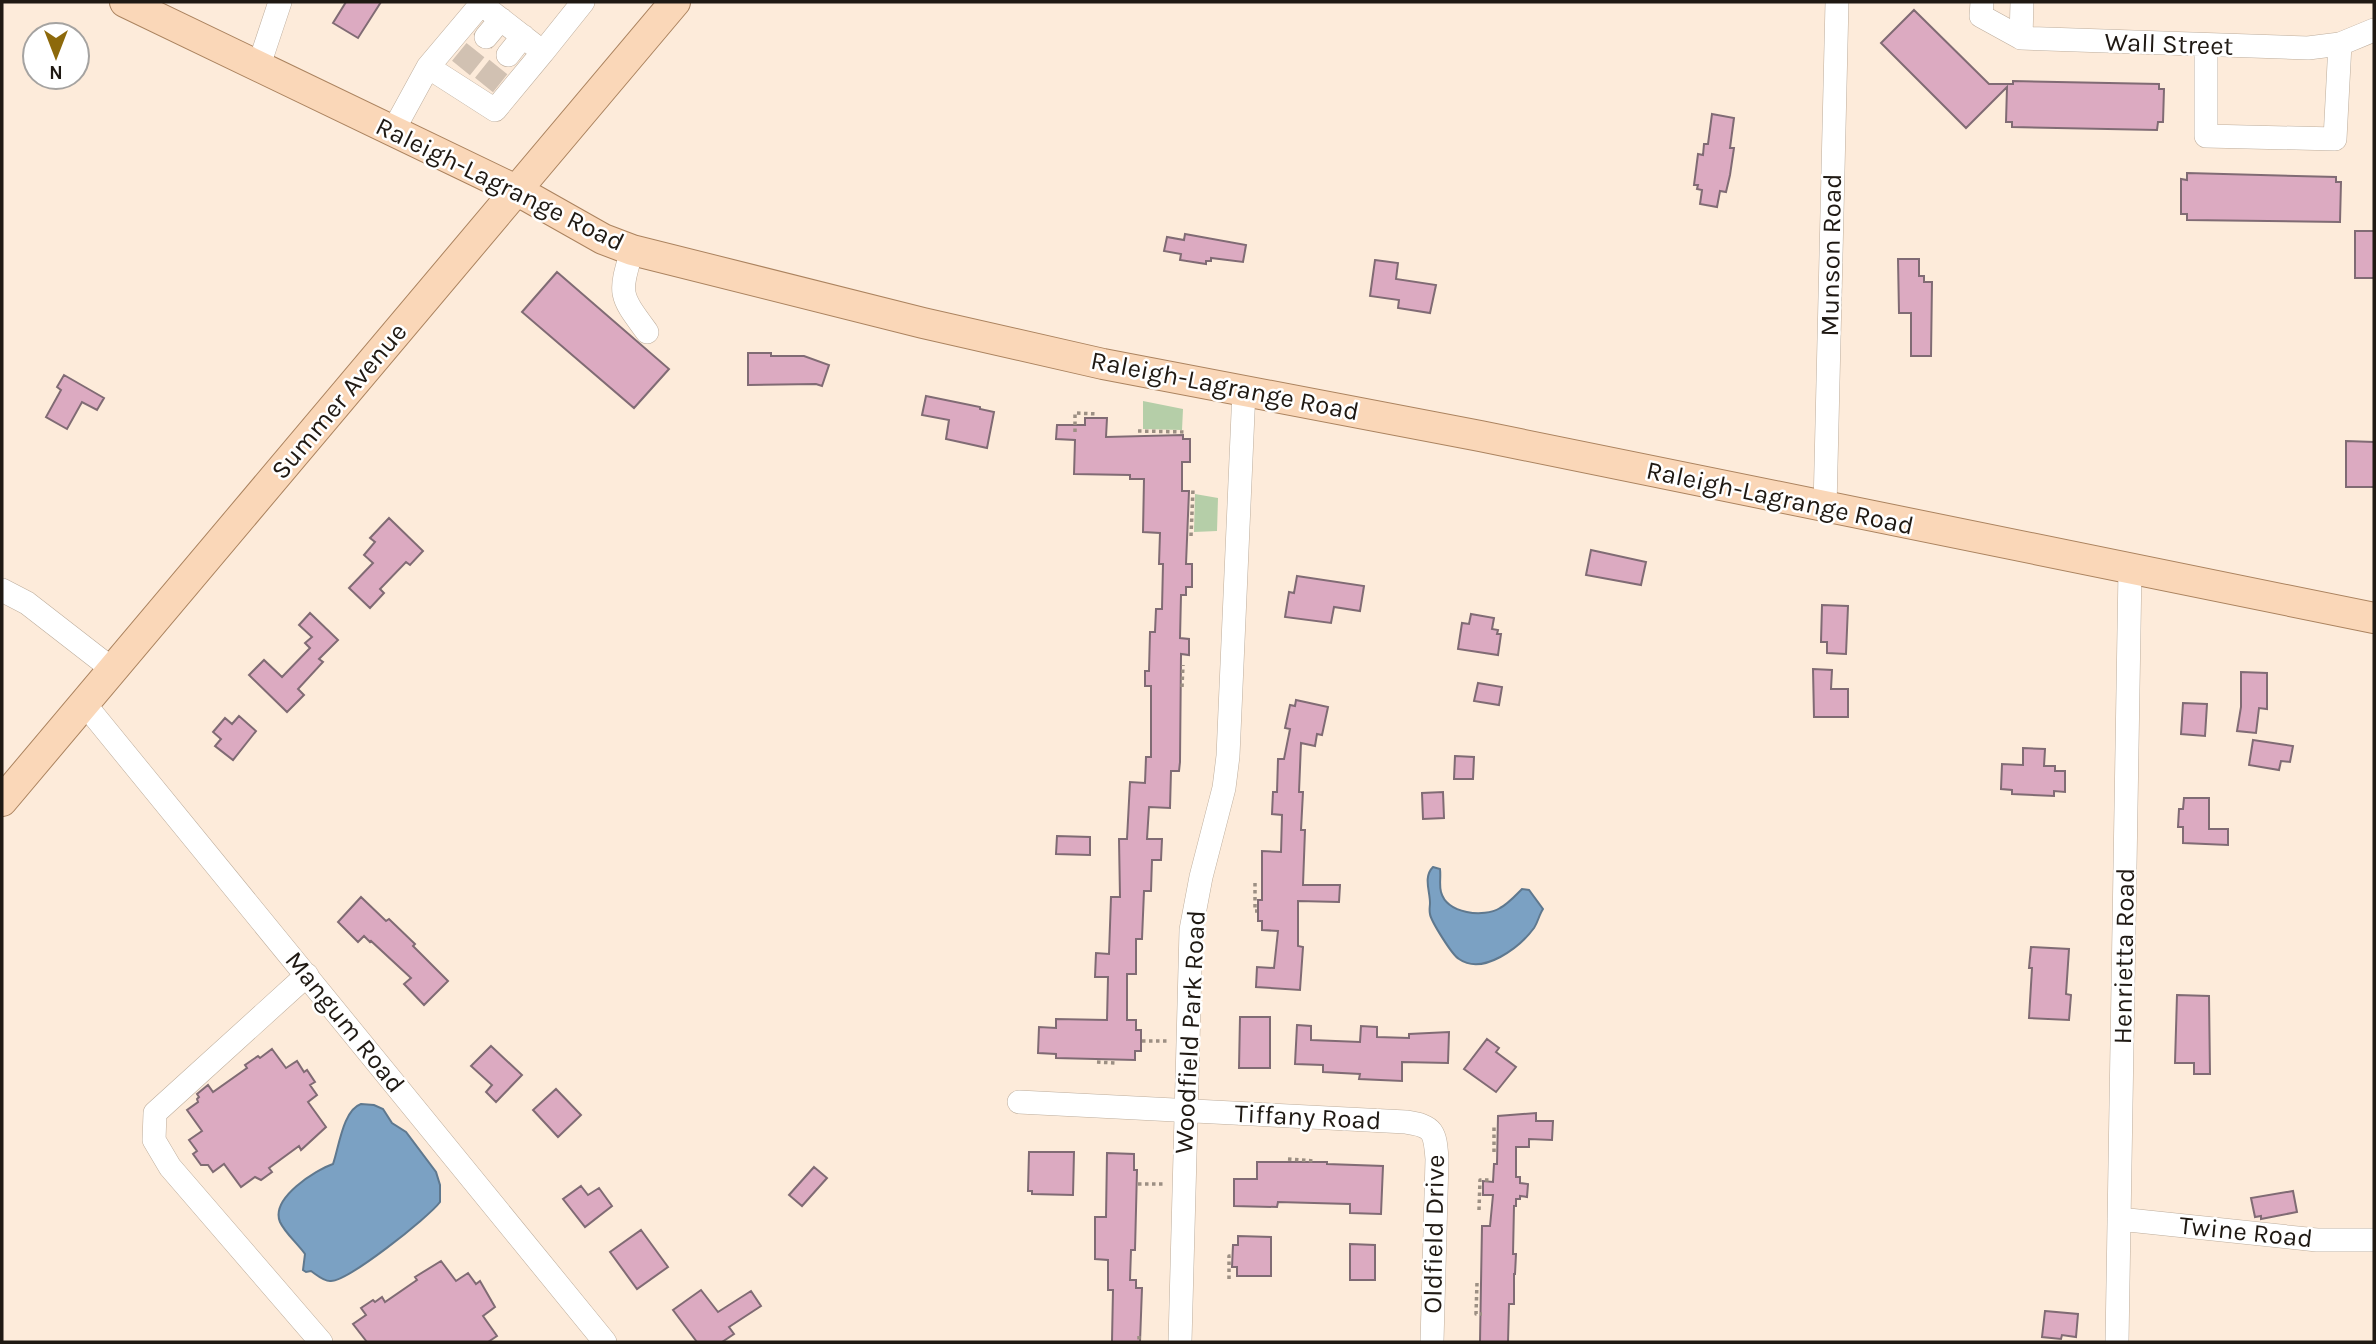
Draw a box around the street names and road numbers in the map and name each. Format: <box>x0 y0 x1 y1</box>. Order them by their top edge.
street label: Wall Street <box>2104 26 2234 62</box>
street label: Raleigh-Lagrange Road <box>371 110 629 258</box>
street label: Munson Road <box>1814 173 1848 337</box>
street label: Summer Avenue <box>265 316 413 486</box>
street label: Raleigh-Lagrange Road <box>1088 345 1362 427</box>
street label: Raleigh-Lagrange Road <box>1643 454 1917 542</box>
street label: Henrietta Road <box>2107 867 2141 1045</box>
street label: Woodfield Park Road <box>1168 909 1212 1155</box>
street label: Mangum Road <box>279 945 411 1099</box>
street label: Tiffany Road <box>1234 1098 1382 1136</box>
street label: Oldfield Drive <box>1417 1154 1451 1314</box>
street label: Twine Road <box>2178 1210 2314 1254</box>

